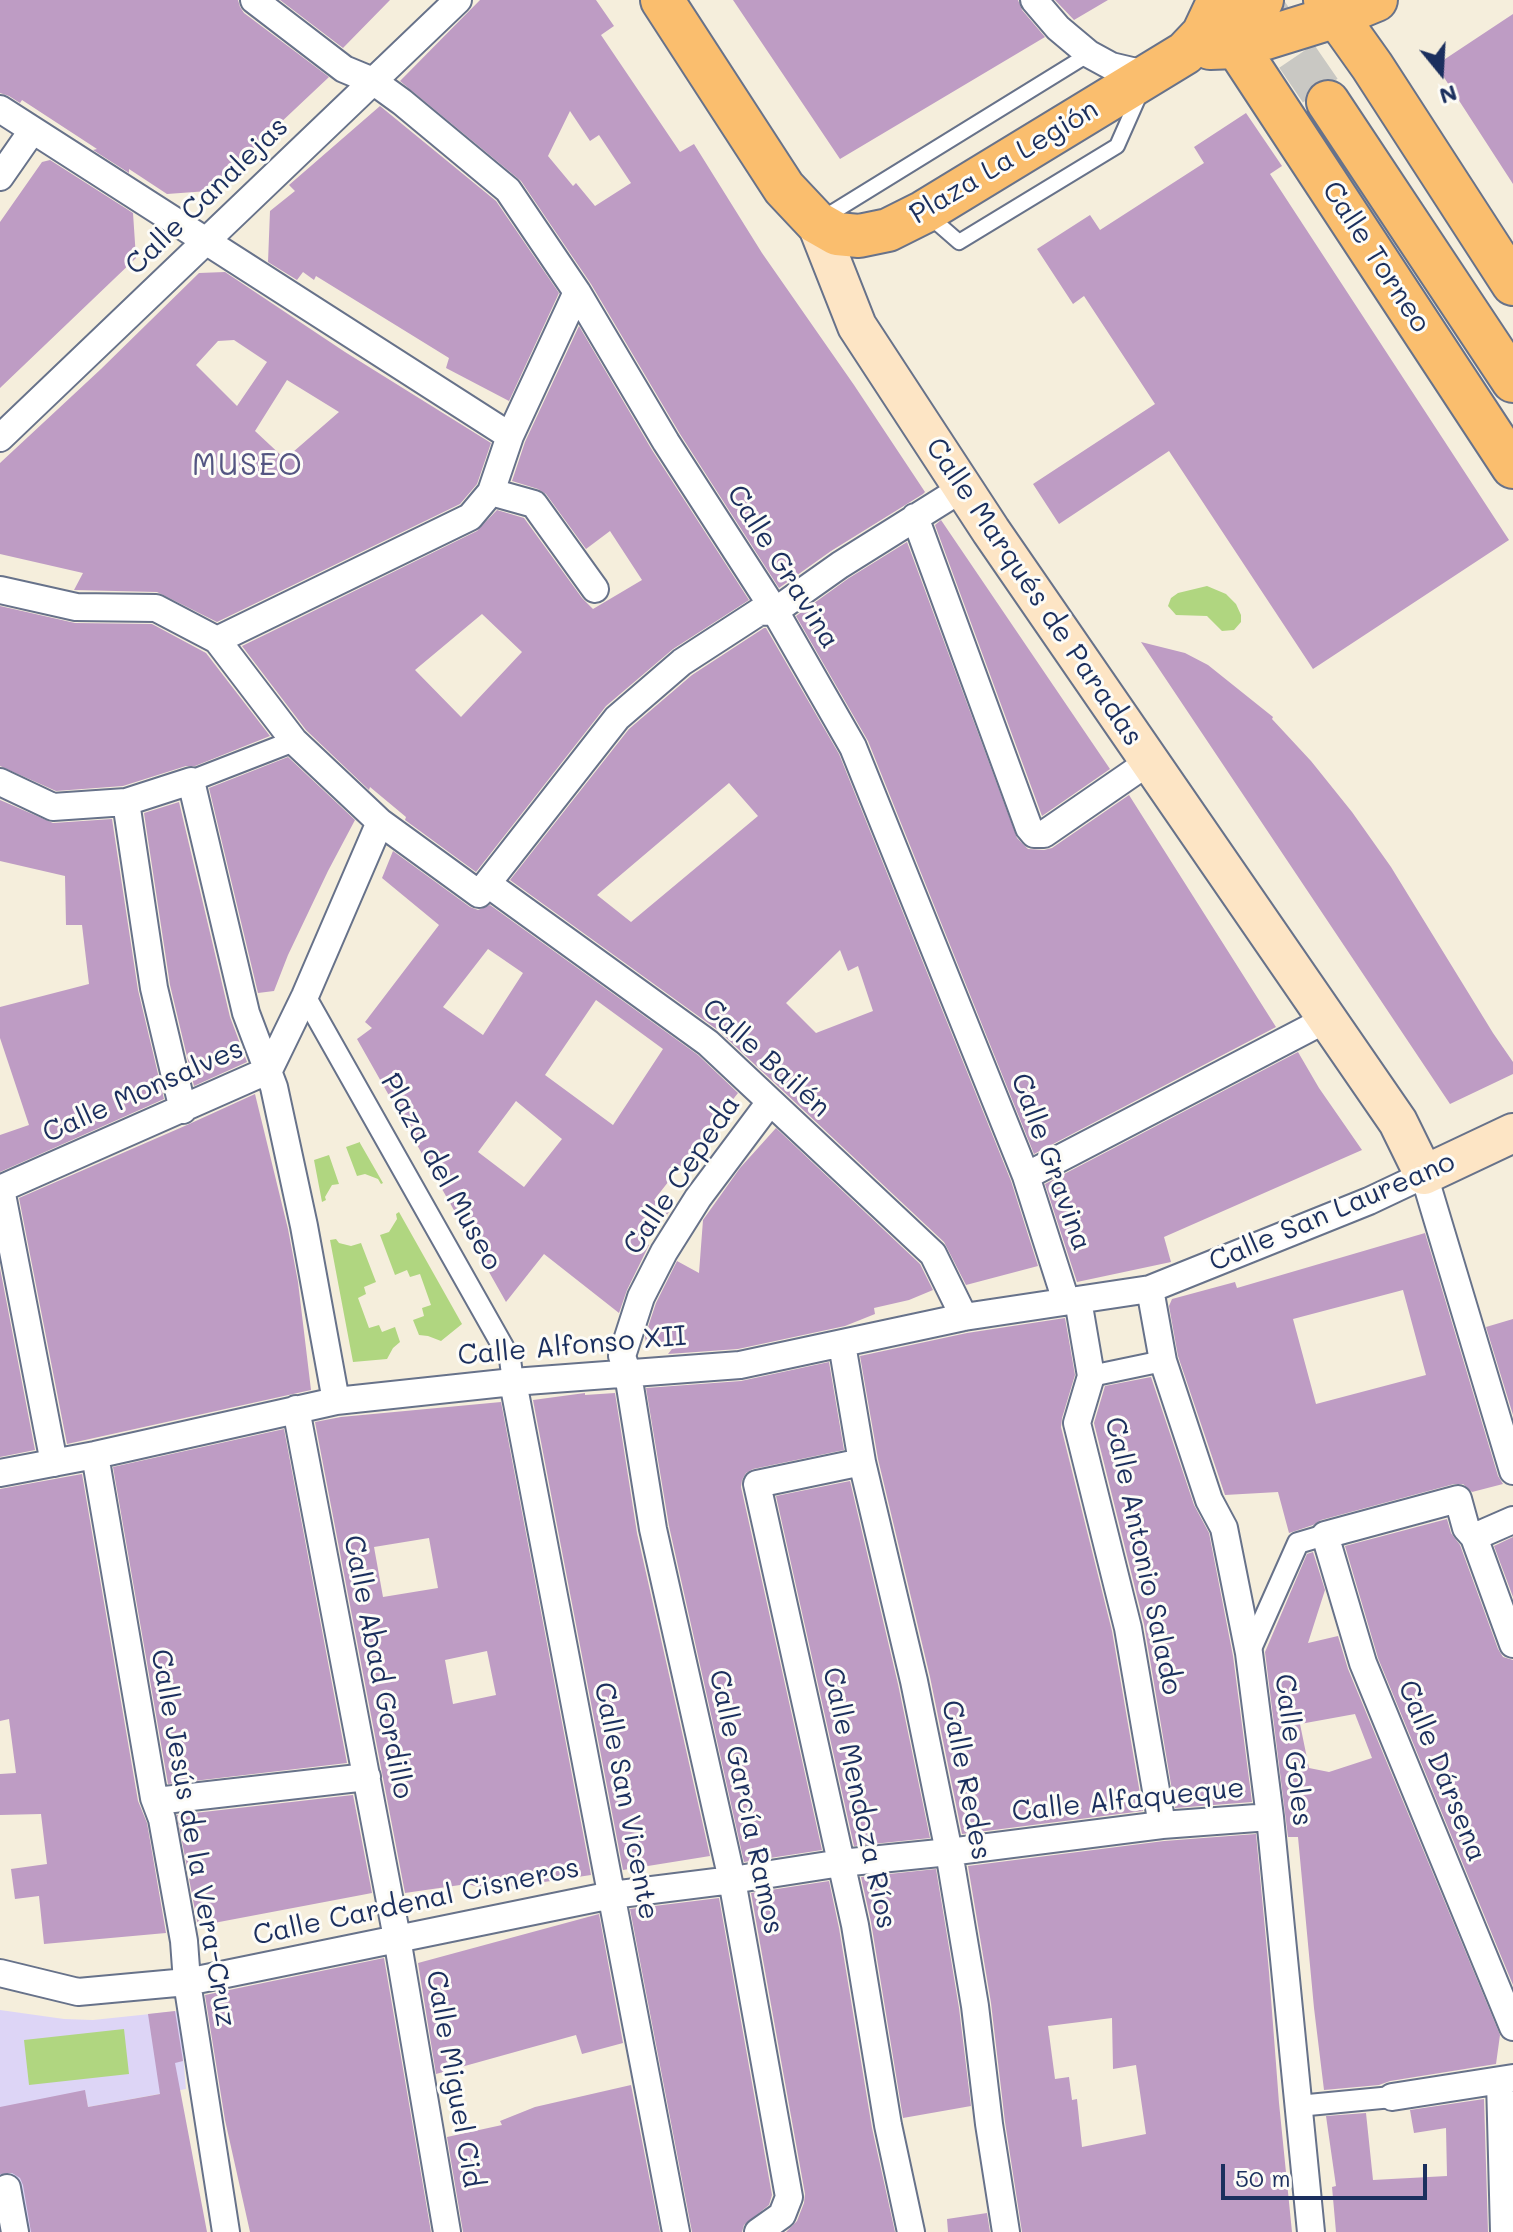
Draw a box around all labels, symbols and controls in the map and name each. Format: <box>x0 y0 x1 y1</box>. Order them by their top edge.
north arrow <box>1401 32 1481 112</box>
text: N <box>1436 79 1461 112</box>
street label: Plaza La Legión <box>904 93 1104 231</box>
street label: Calle Canalejas <box>119 110 295 282</box>
street label: Calle Torneo <box>1315 175 1437 339</box>
street label: Calle Marqués de Paradas <box>918 432 1150 752</box>
district label: MUSEO <box>192 448 304 484</box>
street label: Calle Gravina <box>719 479 847 655</box>
street label: Calle Bailén <box>695 992 837 1124</box>
street label: Calle Monsalves <box>37 1032 249 1150</box>
street label: Plaza del Museo <box>373 1068 509 1276</box>
street label: Calle Gravina <box>1003 1069 1099 1255</box>
street label: Calle Cepeda <box>616 1089 748 1261</box>
street label: Calle San Laureano <box>1204 1145 1460 1279</box>
street label: Calle Alfonso XII <box>456 1319 688 1373</box>
street label: Calle Antonio Salado <box>1097 1414 1189 1698</box>
street label: Calle Abad Gordillo <box>336 1532 420 1802</box>
street label: Calle Jesús de la Vera-Cruz <box>143 1646 243 2030</box>
street label: Calle Mendoza Ríos <box>815 1664 903 1932</box>
street label: Calle García Ramos <box>702 1667 790 1937</box>
street label: Calle Goles <box>1267 1672 1319 1828</box>
street label: Calle Dársena <box>1390 1676 1494 1866</box>
street label: Calle San Vicente <box>587 1680 665 1922</box>
street label: Calle Redes <box>934 1697 998 1863</box>
street label: Calle Alfaqueque <box>1010 1771 1246 1829</box>
street label: Calle Cardenal Cisneros <box>250 1851 582 1953</box>
street label: Calle Miguel Cid <box>418 1968 490 2190</box>
scale bar <box>1225 2148 1431 2198</box>
text: 50 m <box>1235 2162 1291 2193</box>

